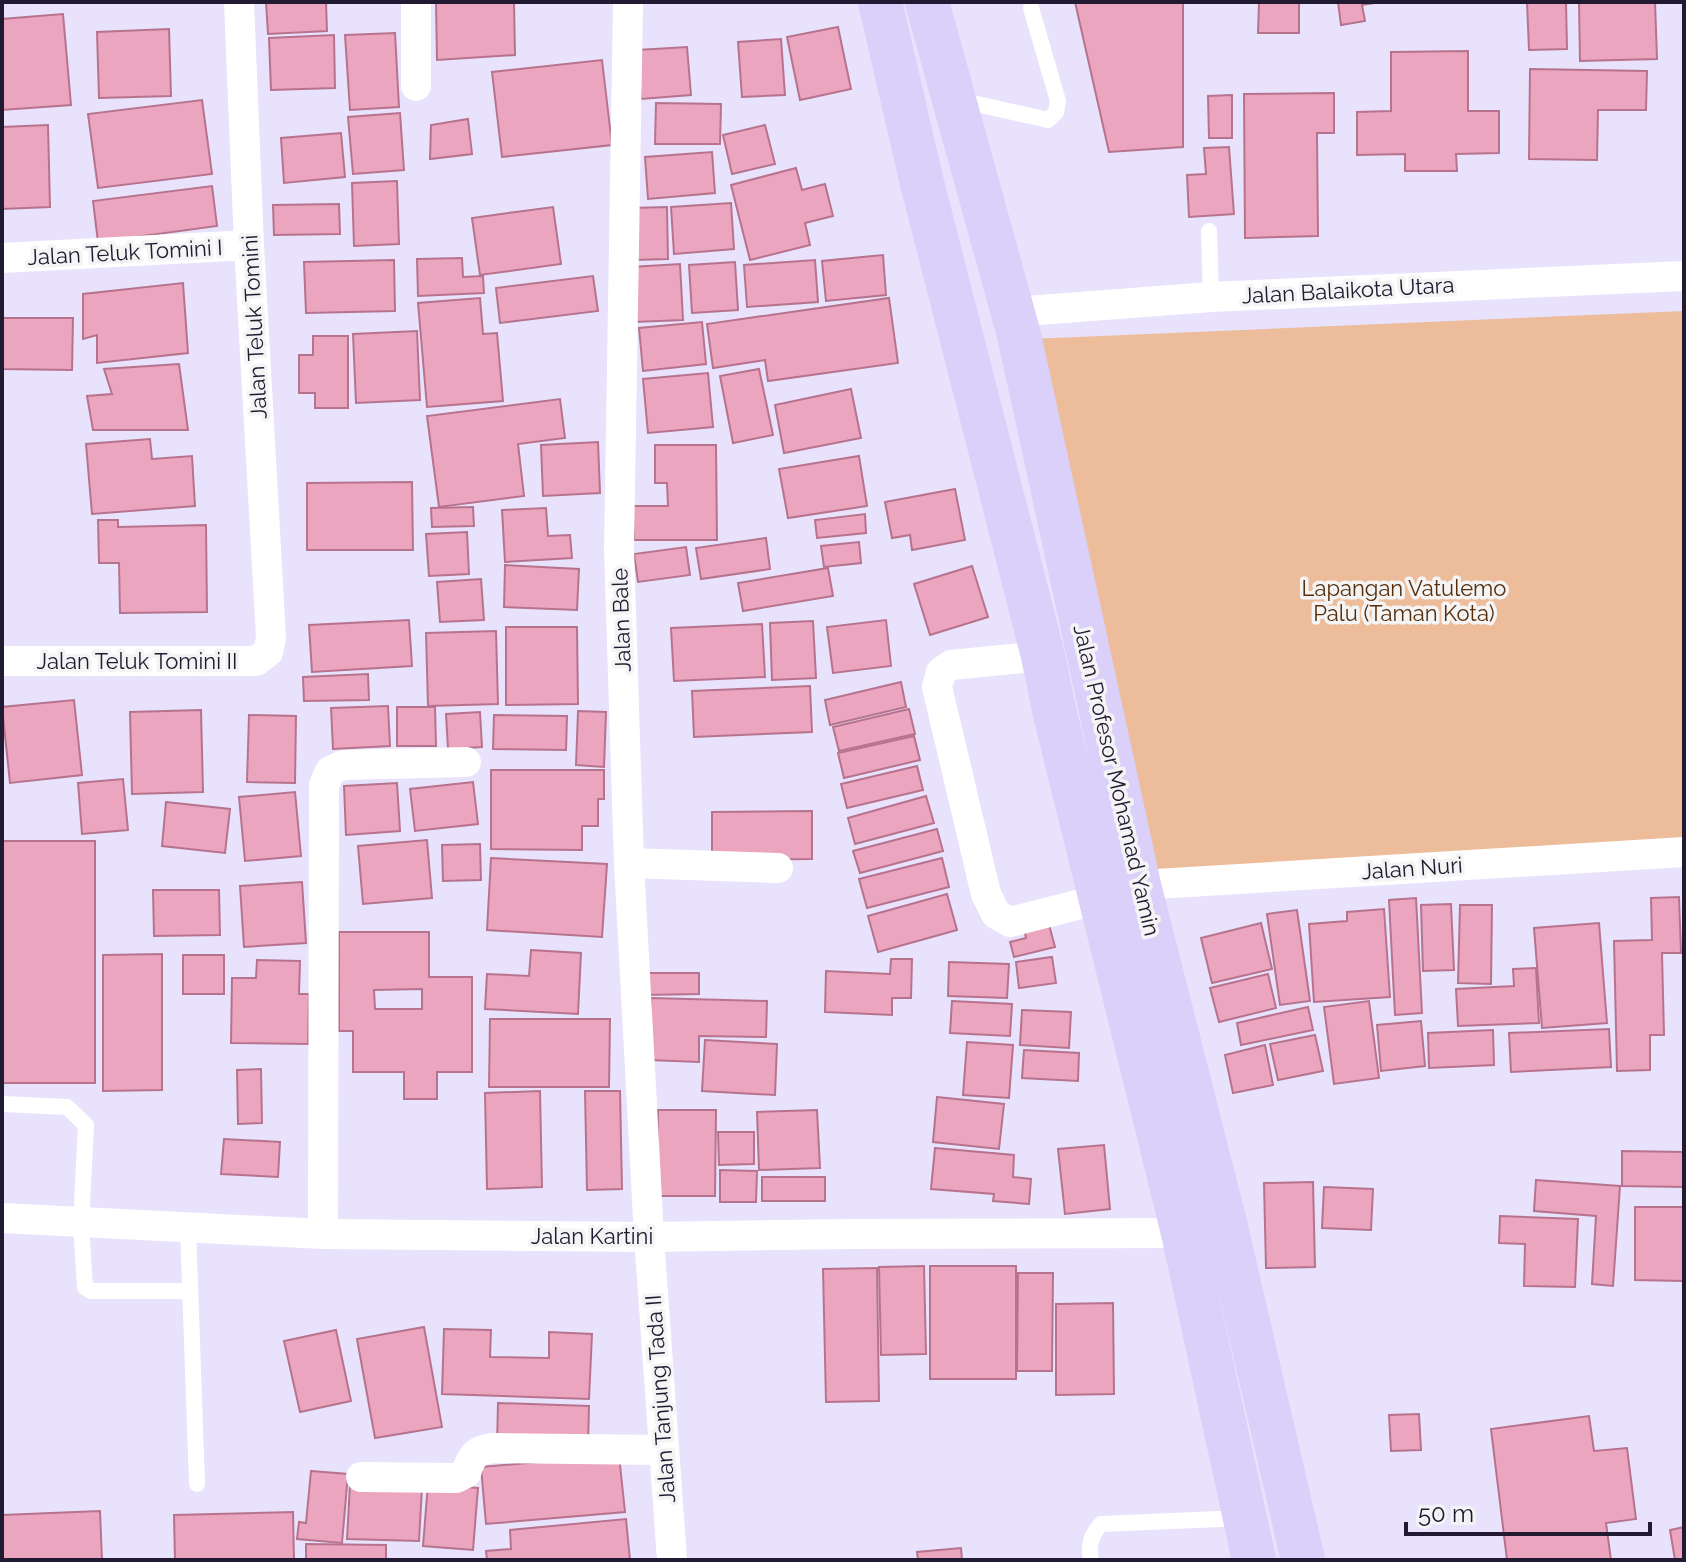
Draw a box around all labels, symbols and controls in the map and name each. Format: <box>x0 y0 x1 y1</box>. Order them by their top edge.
street label: Jalan Teluk Tomini I <box>27 234 223 270</box>
street label: Jalan Teluk Tomini <box>236 234 272 420</box>
street label: Jalan Balaikota Utara <box>1241 271 1455 309</box>
street label: Jalan Bale <box>606 567 636 673</box>
park label: Lapangan Vatulemo Palu (Taman Kota) <box>1302 575 1506 626</box>
street label: Jalan Profesor Mohamad Yamin <box>1068 622 1166 938</box>
street label: Jalan Teluk Tomini II <box>37 648 237 674</box>
street label: Jalan Nuri <box>1361 851 1463 885</box>
street label: Jalan Kartini <box>531 1223 653 1249</box>
street label: Jalan Tanjung Tada II <box>640 1294 680 1504</box>
scale bar <box>1406 1486 1650 1536</box>
text: 50 m <box>1418 1499 1474 1528</box>

